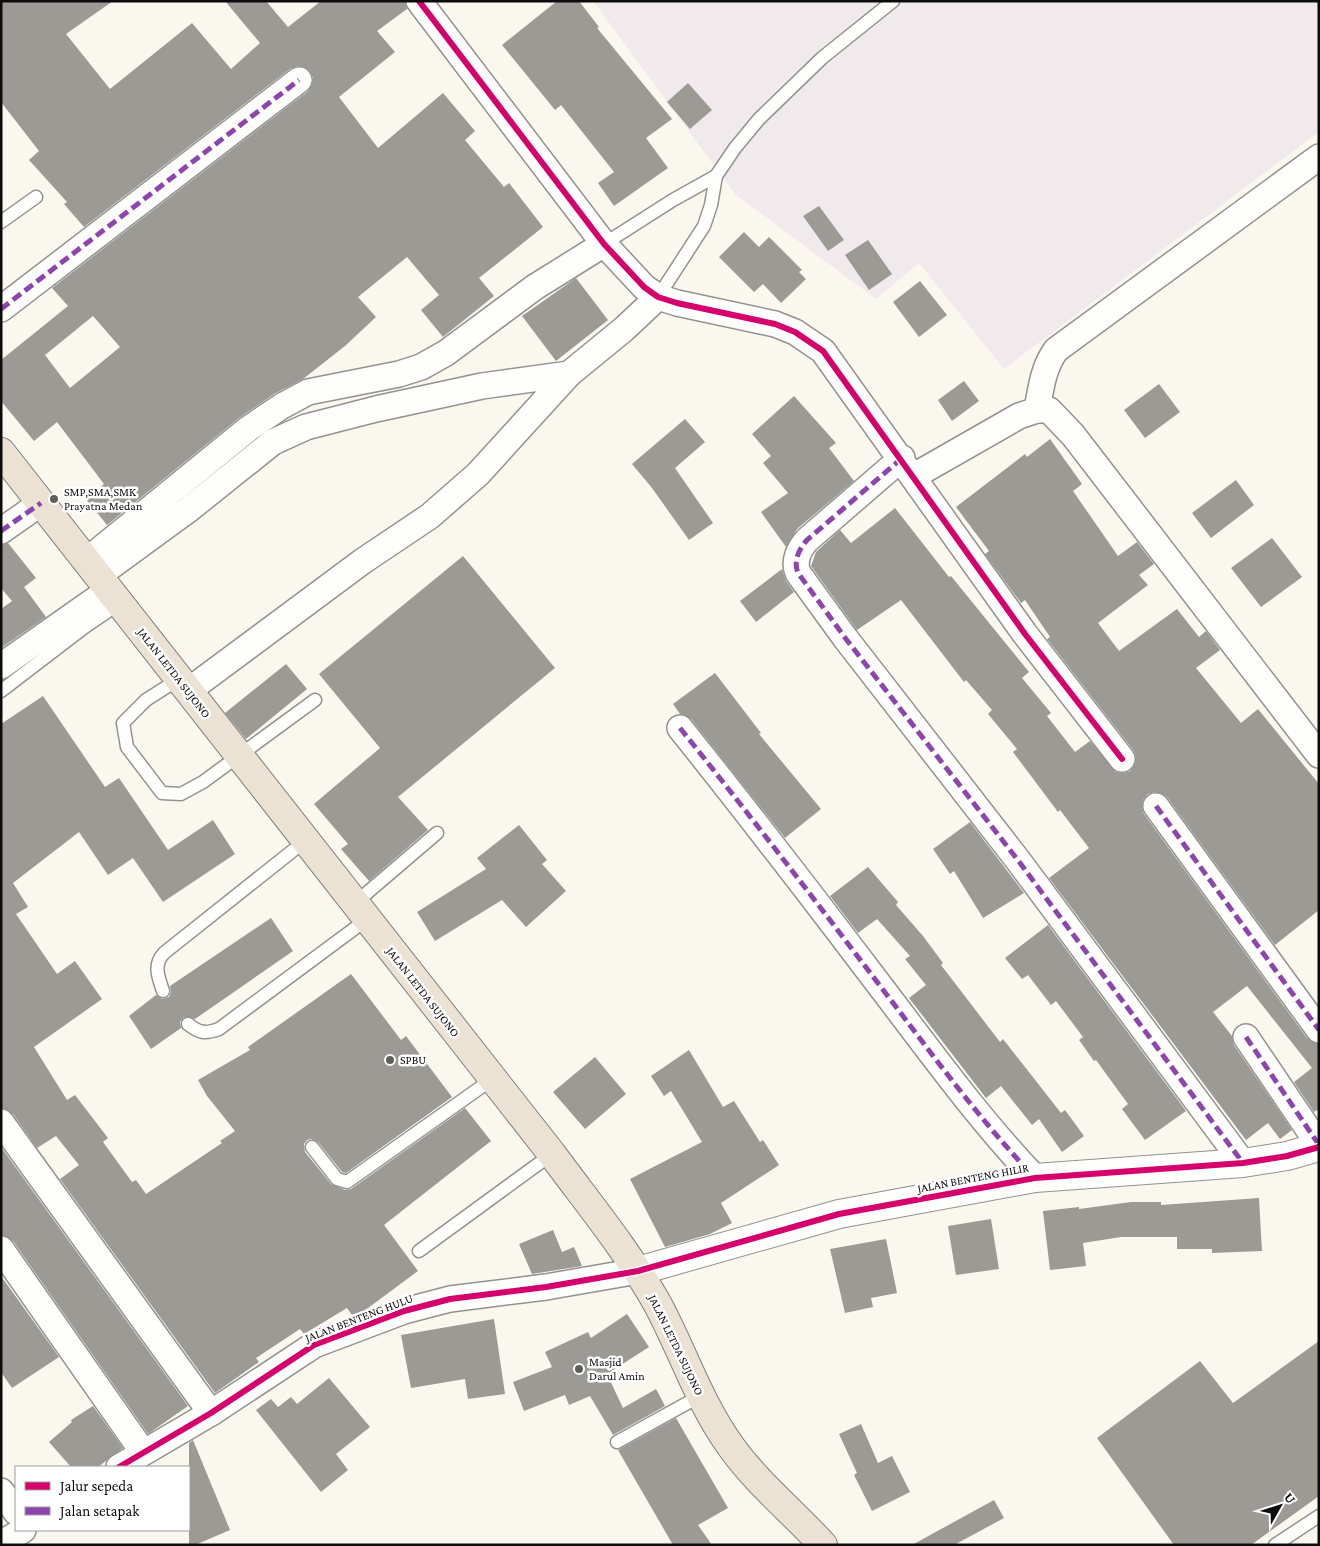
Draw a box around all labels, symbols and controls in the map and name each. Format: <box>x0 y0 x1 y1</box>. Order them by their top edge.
place label: SMP,SMA,SMK Prayatna Medan <box>64 485 143 513</box>
marker: SMP,SMA,SMK Prayatna Medan <box>48 493 60 505</box>
street label: JALAN LETDA SUJONO <box>134 624 213 721</box>
street label: JALAN LETDA SUJONO <box>383 943 462 1040</box>
place label: SPBU <box>400 1053 426 1067</box>
marker: SPBU <box>384 1054 396 1066</box>
street label: JALAN BENTENG HILIR <box>915 1160 1030 1196</box>
street label: JALAN BENTENG HULU <box>302 1291 415 1345</box>
street label: JALAN LETDA SUJONO <box>645 1291 706 1398</box>
place label: Masjid Darul Amin <box>589 1355 645 1383</box>
marker: Masjid Darul Amin <box>573 1363 585 1375</box>
legend <box>15 1466 190 1531</box>
text: Jalur sepeda <box>58 1478 133 1495</box>
north arrow <box>1255 1481 1305 1531</box>
text: U <box>1281 1489 1300 1507</box>
text: Jalan setapak <box>58 1503 140 1520</box>

